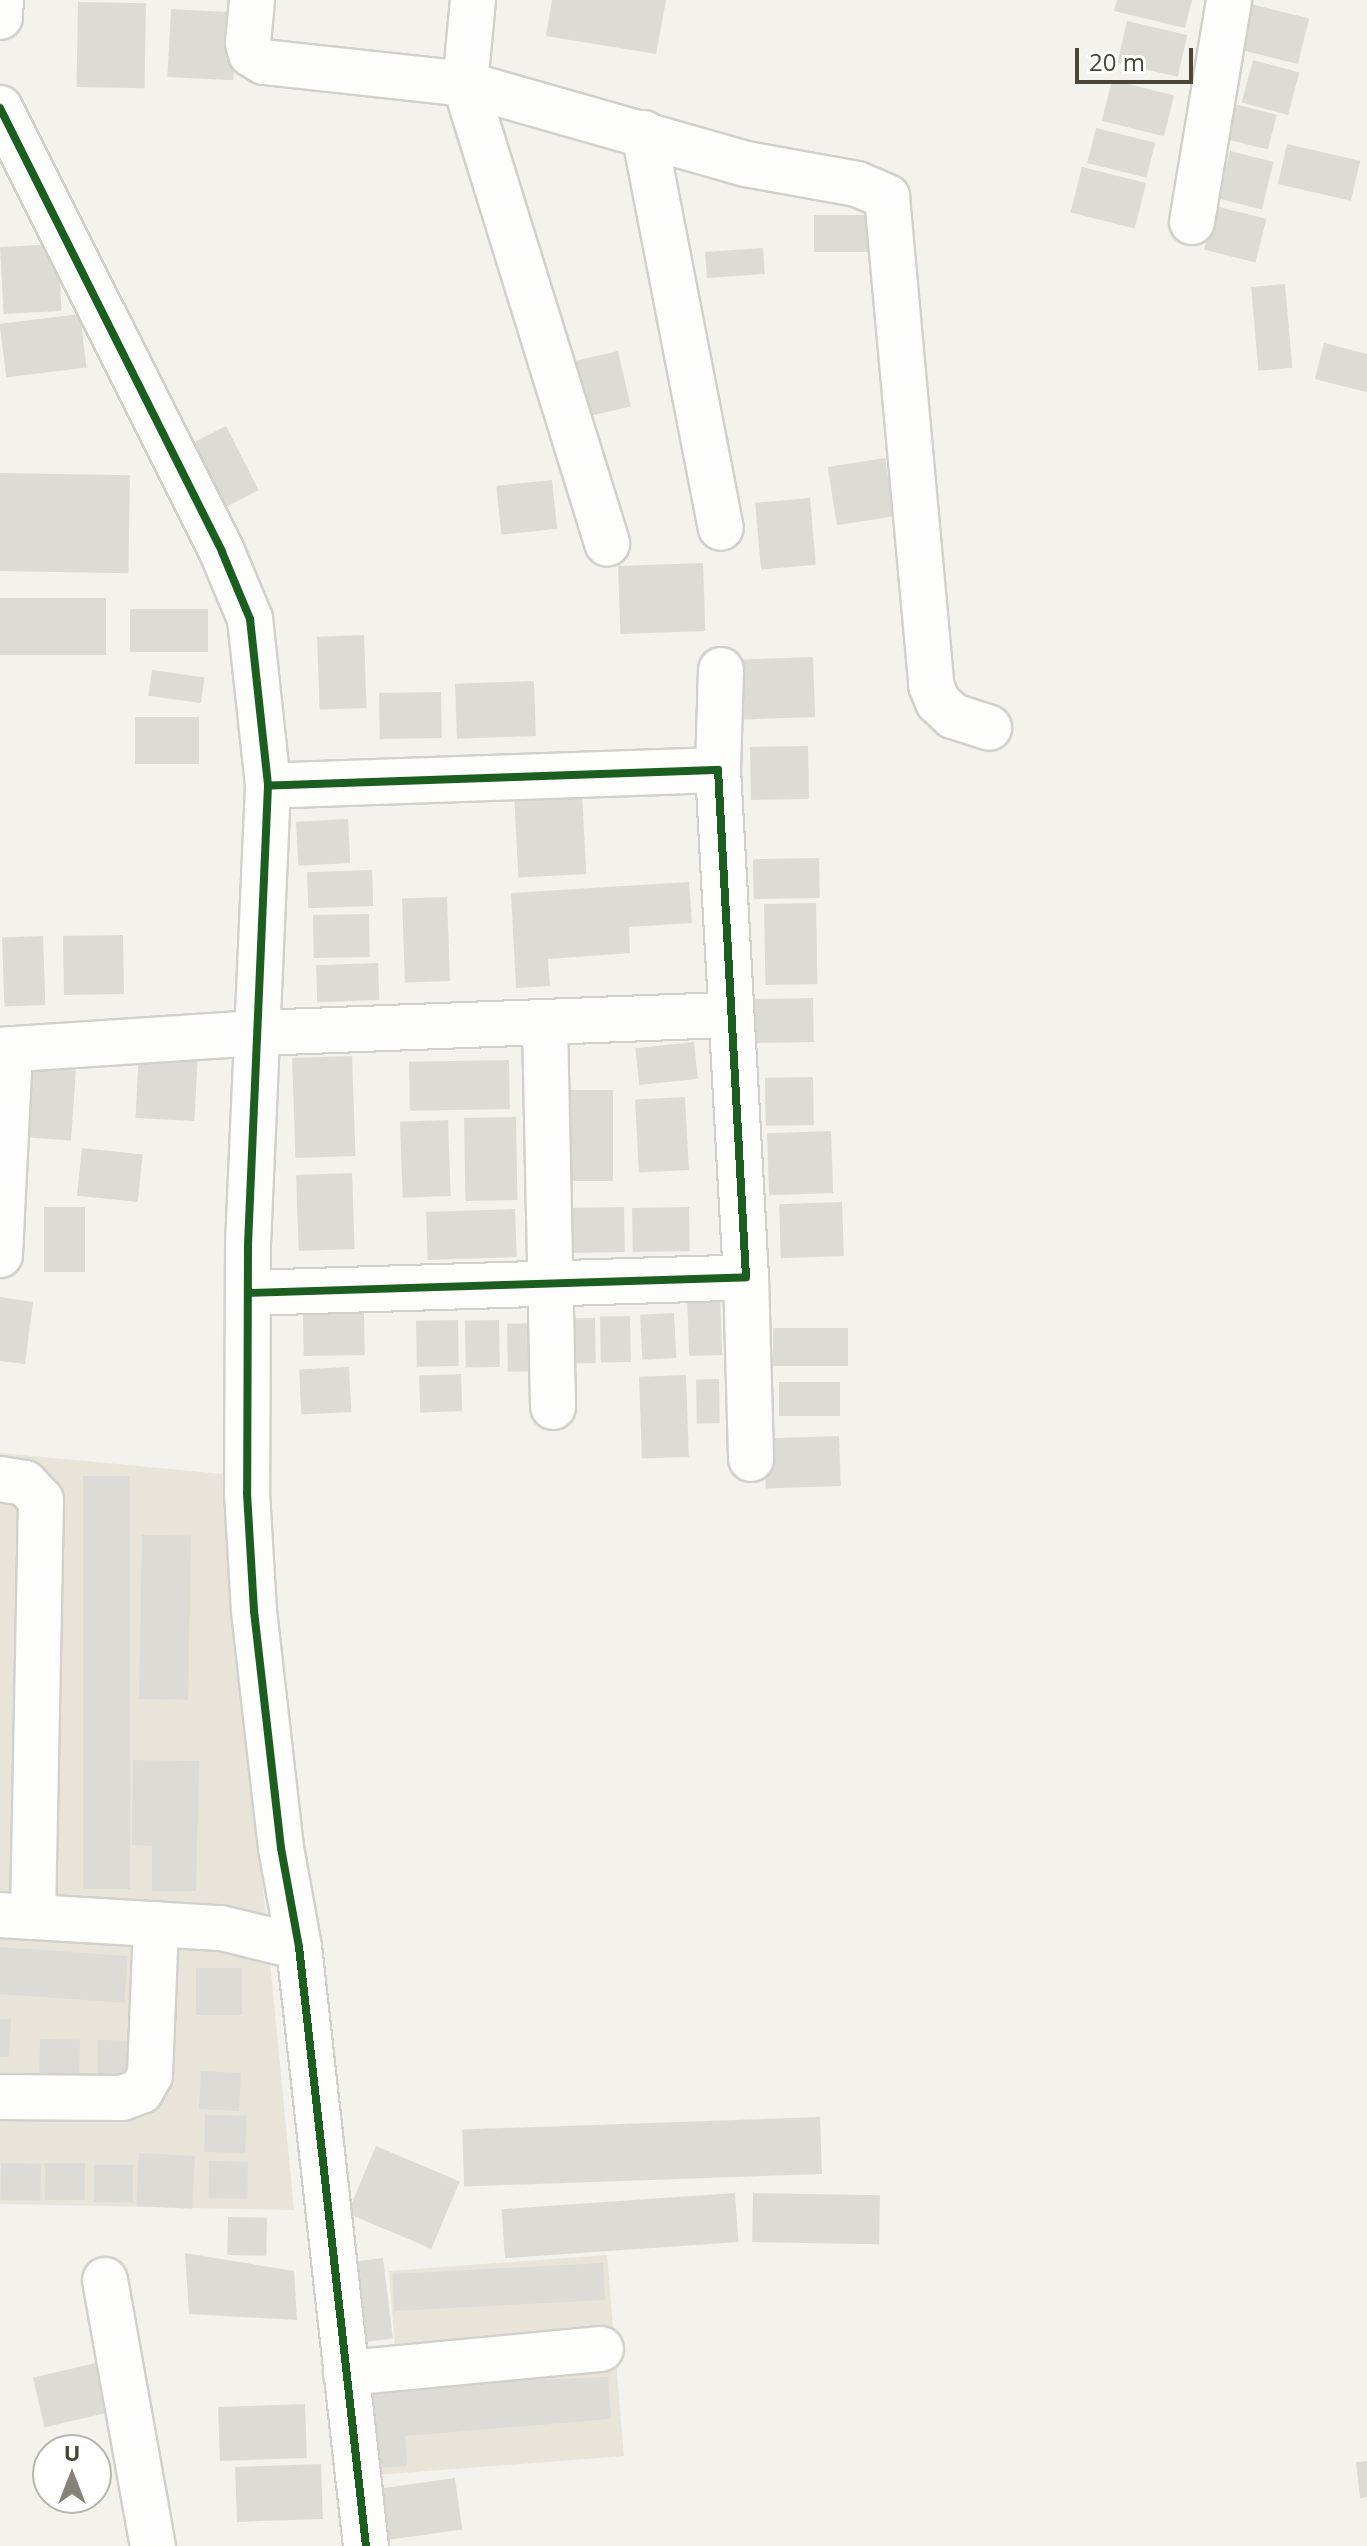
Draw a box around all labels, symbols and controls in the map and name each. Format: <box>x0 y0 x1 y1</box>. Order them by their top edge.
scale bar <box>1079 32 1197 82</box>
text: 20 m <box>1089 45 1145 78</box>
north arrow <box>32 2434 112 2514</box>
text: U <box>64 2437 80 2467</box>

